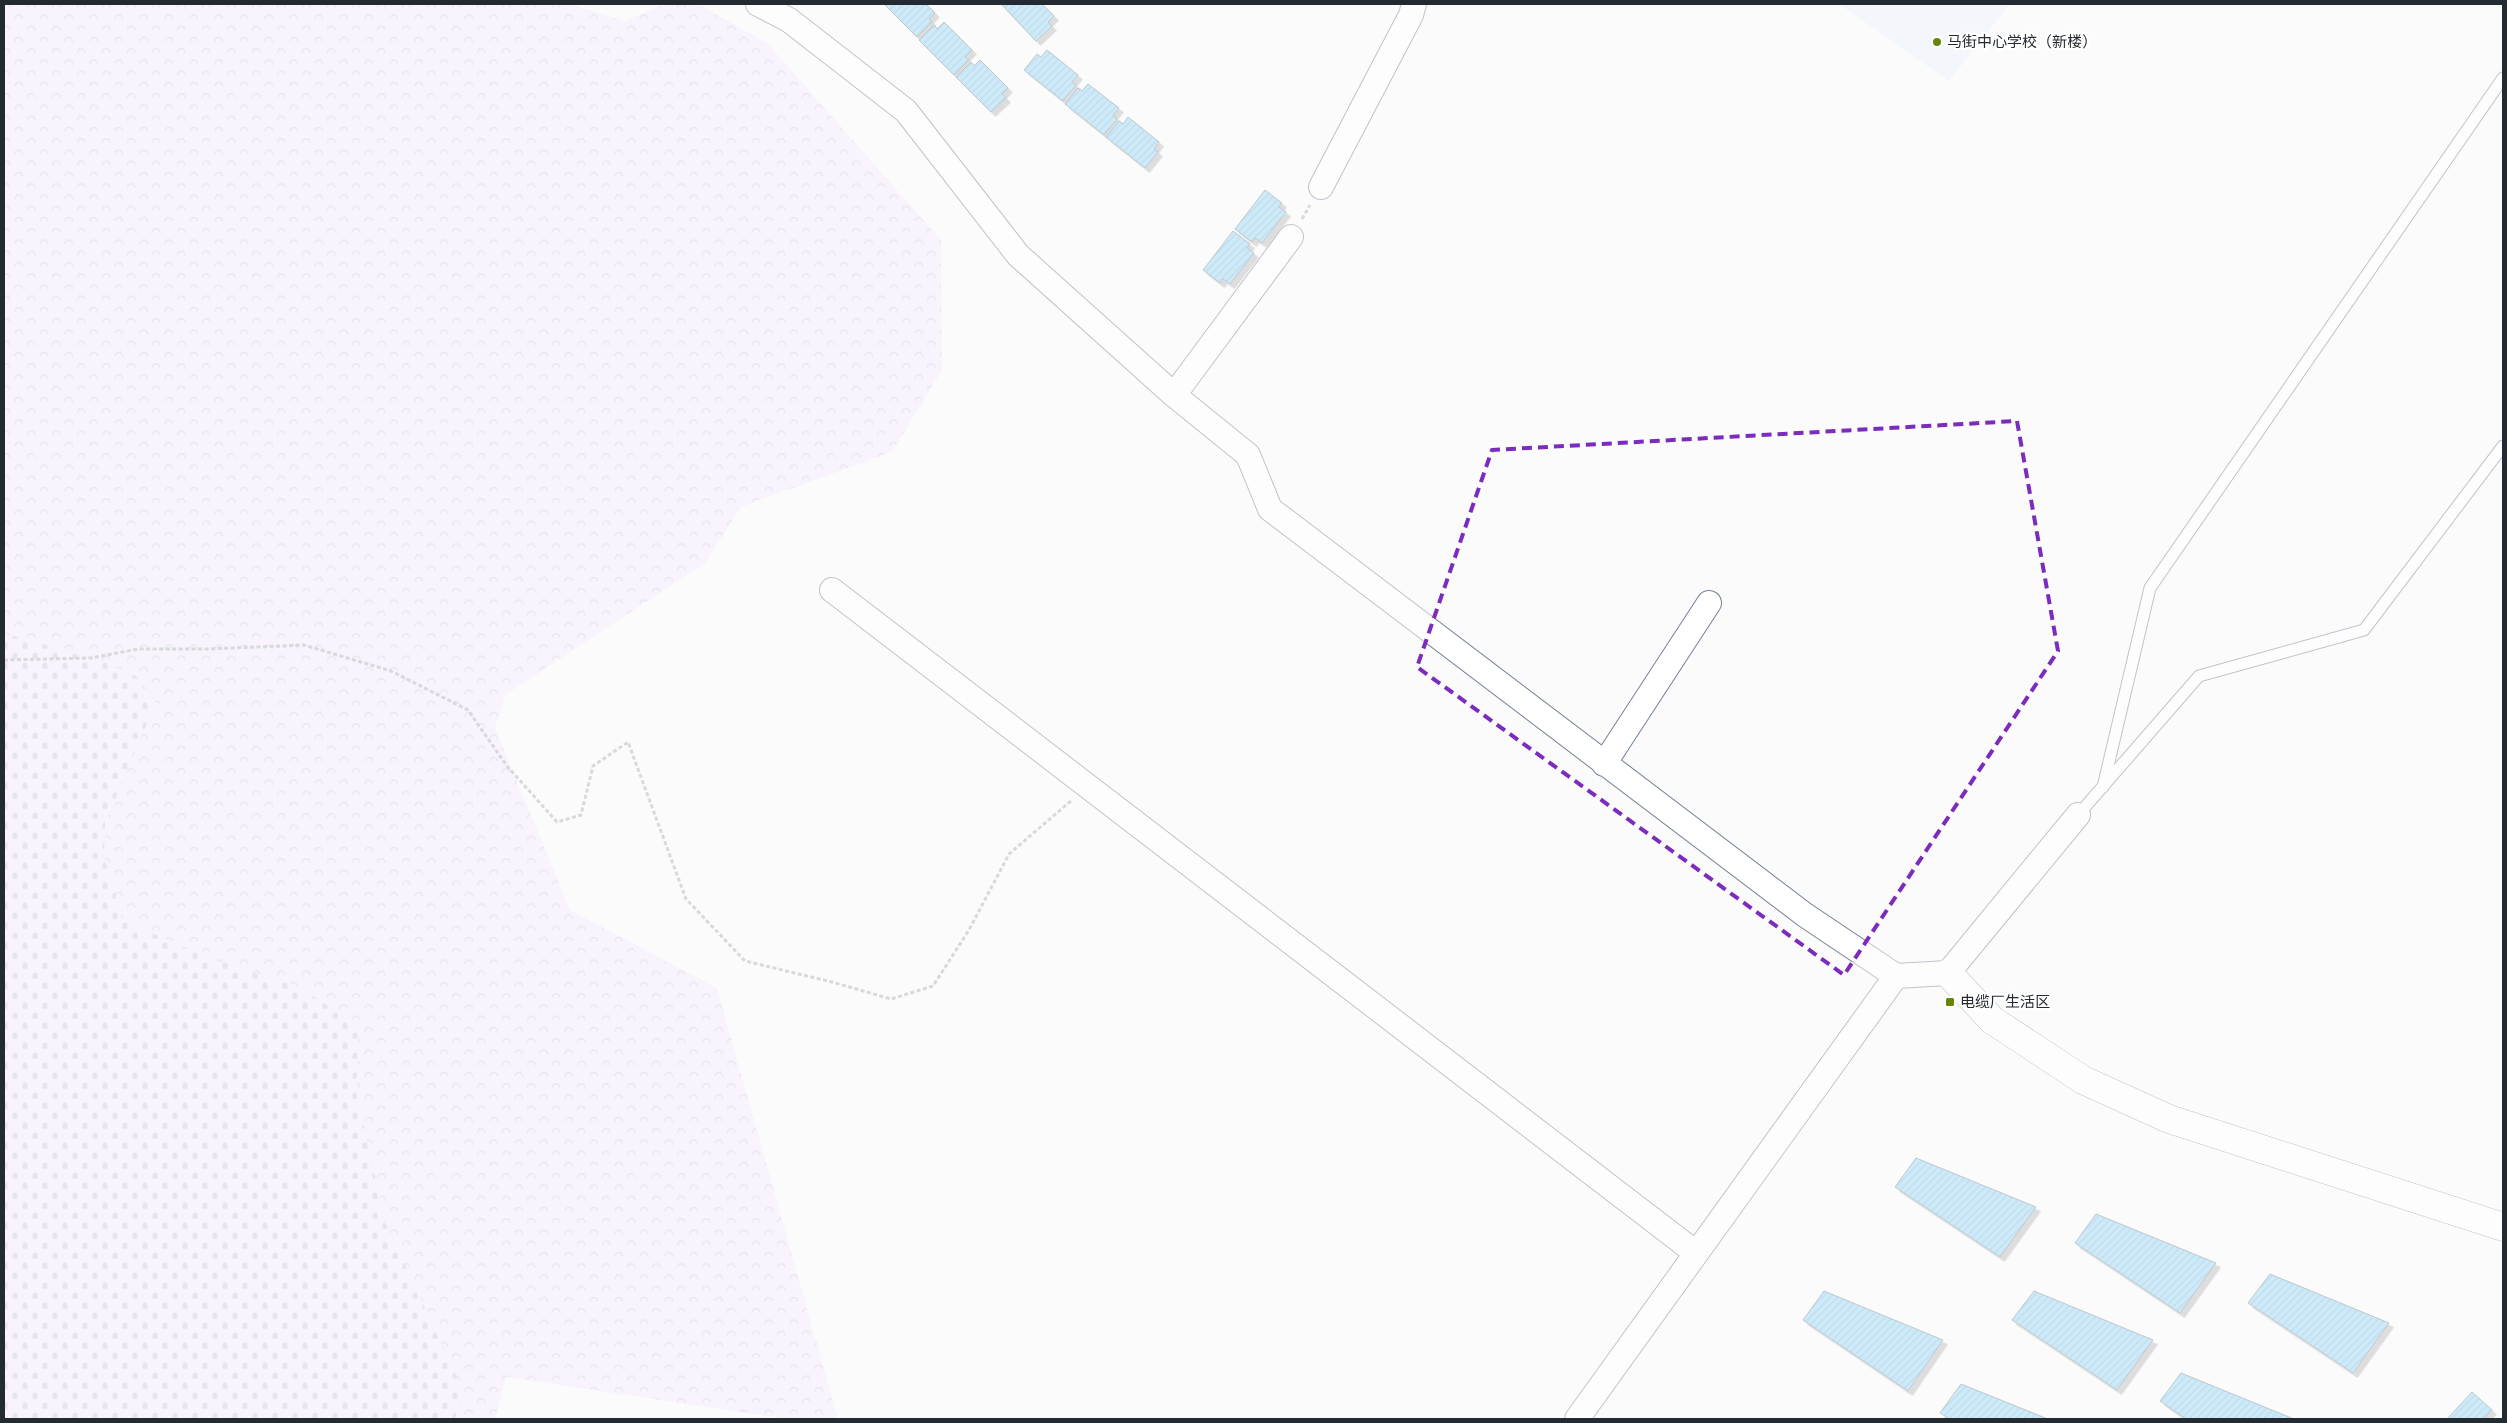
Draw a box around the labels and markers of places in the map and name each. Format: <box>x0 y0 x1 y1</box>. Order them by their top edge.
place label: 马街中心学校（新楼） <box>1947 33 2097 51</box>
marker: 马街中心学校（新楼） <box>1931 36 1943 48</box>
place label: 电缆厂生活区 <box>1960 993 2050 1011</box>
marker: 电缆厂生活区 <box>1944 996 1956 1008</box>

